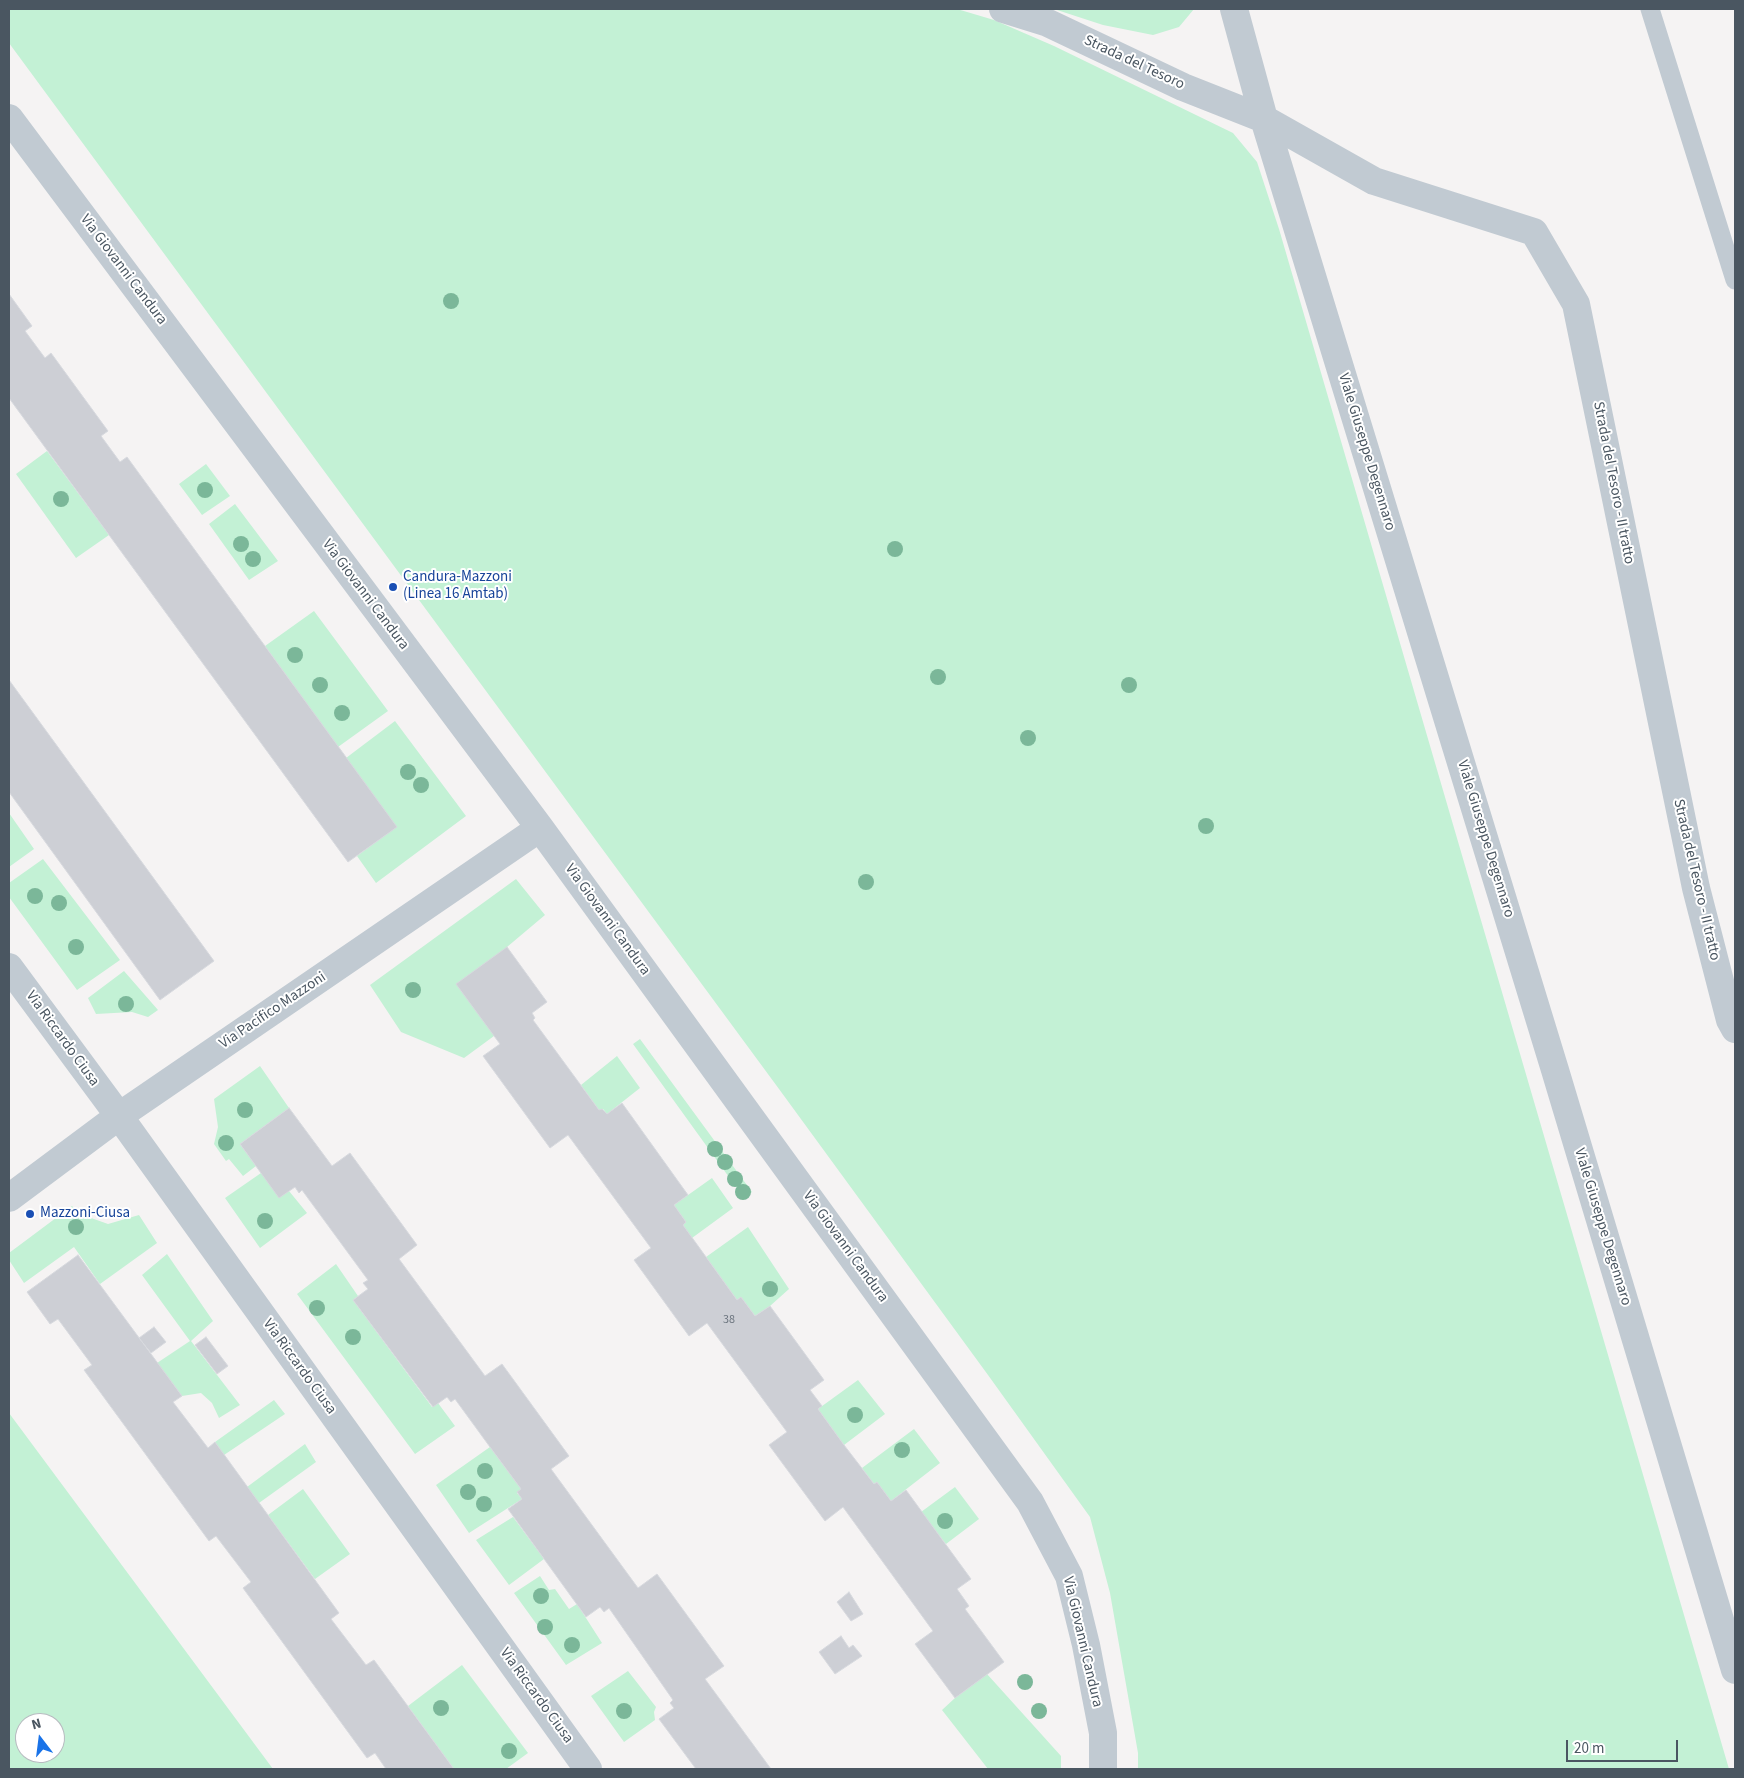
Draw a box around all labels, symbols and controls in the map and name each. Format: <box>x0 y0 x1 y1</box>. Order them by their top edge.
street label: Strada del Tesoro <box>1081 32 1187 94</box>
street label: Via Giovanni Candura <box>76 211 170 329</box>
street label: Viale Giuseppe Degennaro <box>1333 371 1399 533</box>
street label: Strada del Tesoro - II tratto <box>1588 400 1638 566</box>
street label: Via Giovanni Candura <box>318 536 412 654</box>
place label: Candura-Mazzoni (Linea 16 Amtab) <box>403 569 512 604</box>
marker: Candura-Mazzoni (Linea 16 Amtab) <box>387 581 399 593</box>
street label: Viale Giuseppe Degennaro <box>1452 758 1518 920</box>
street label: Strada del Tesoro - II tratto <box>1669 797 1723 963</box>
street label: Via Giovanni Candura <box>560 861 654 979</box>
street label: Via Pacifico Mazzoni <box>216 969 330 1053</box>
street label: Via Riccardo Ciusa <box>21 988 103 1090</box>
street label: Viale Giuseppe Degennaro <box>1569 1146 1635 1308</box>
street label: Via Giovanni Candura <box>798 1188 892 1306</box>
place label: Mazzoni-Ciusa <box>40 1205 130 1223</box>
marker: Mazzoni-Ciusa <box>24 1208 36 1220</box>
house number: 38 <box>723 1313 735 1327</box>
street label: Via Riccardo Ciusa <box>258 1316 340 1418</box>
street label: Via Giovanni Candura <box>1058 1575 1106 1709</box>
street label: Via Riccardo Ciusa <box>495 1645 577 1747</box>
north arrow <box>15 1713 65 1763</box>
text: N <box>29 1714 43 1735</box>
scale bar <box>1569 1730 1682 1762</box>
text: 20 m <box>1574 1738 1604 1759</box>

